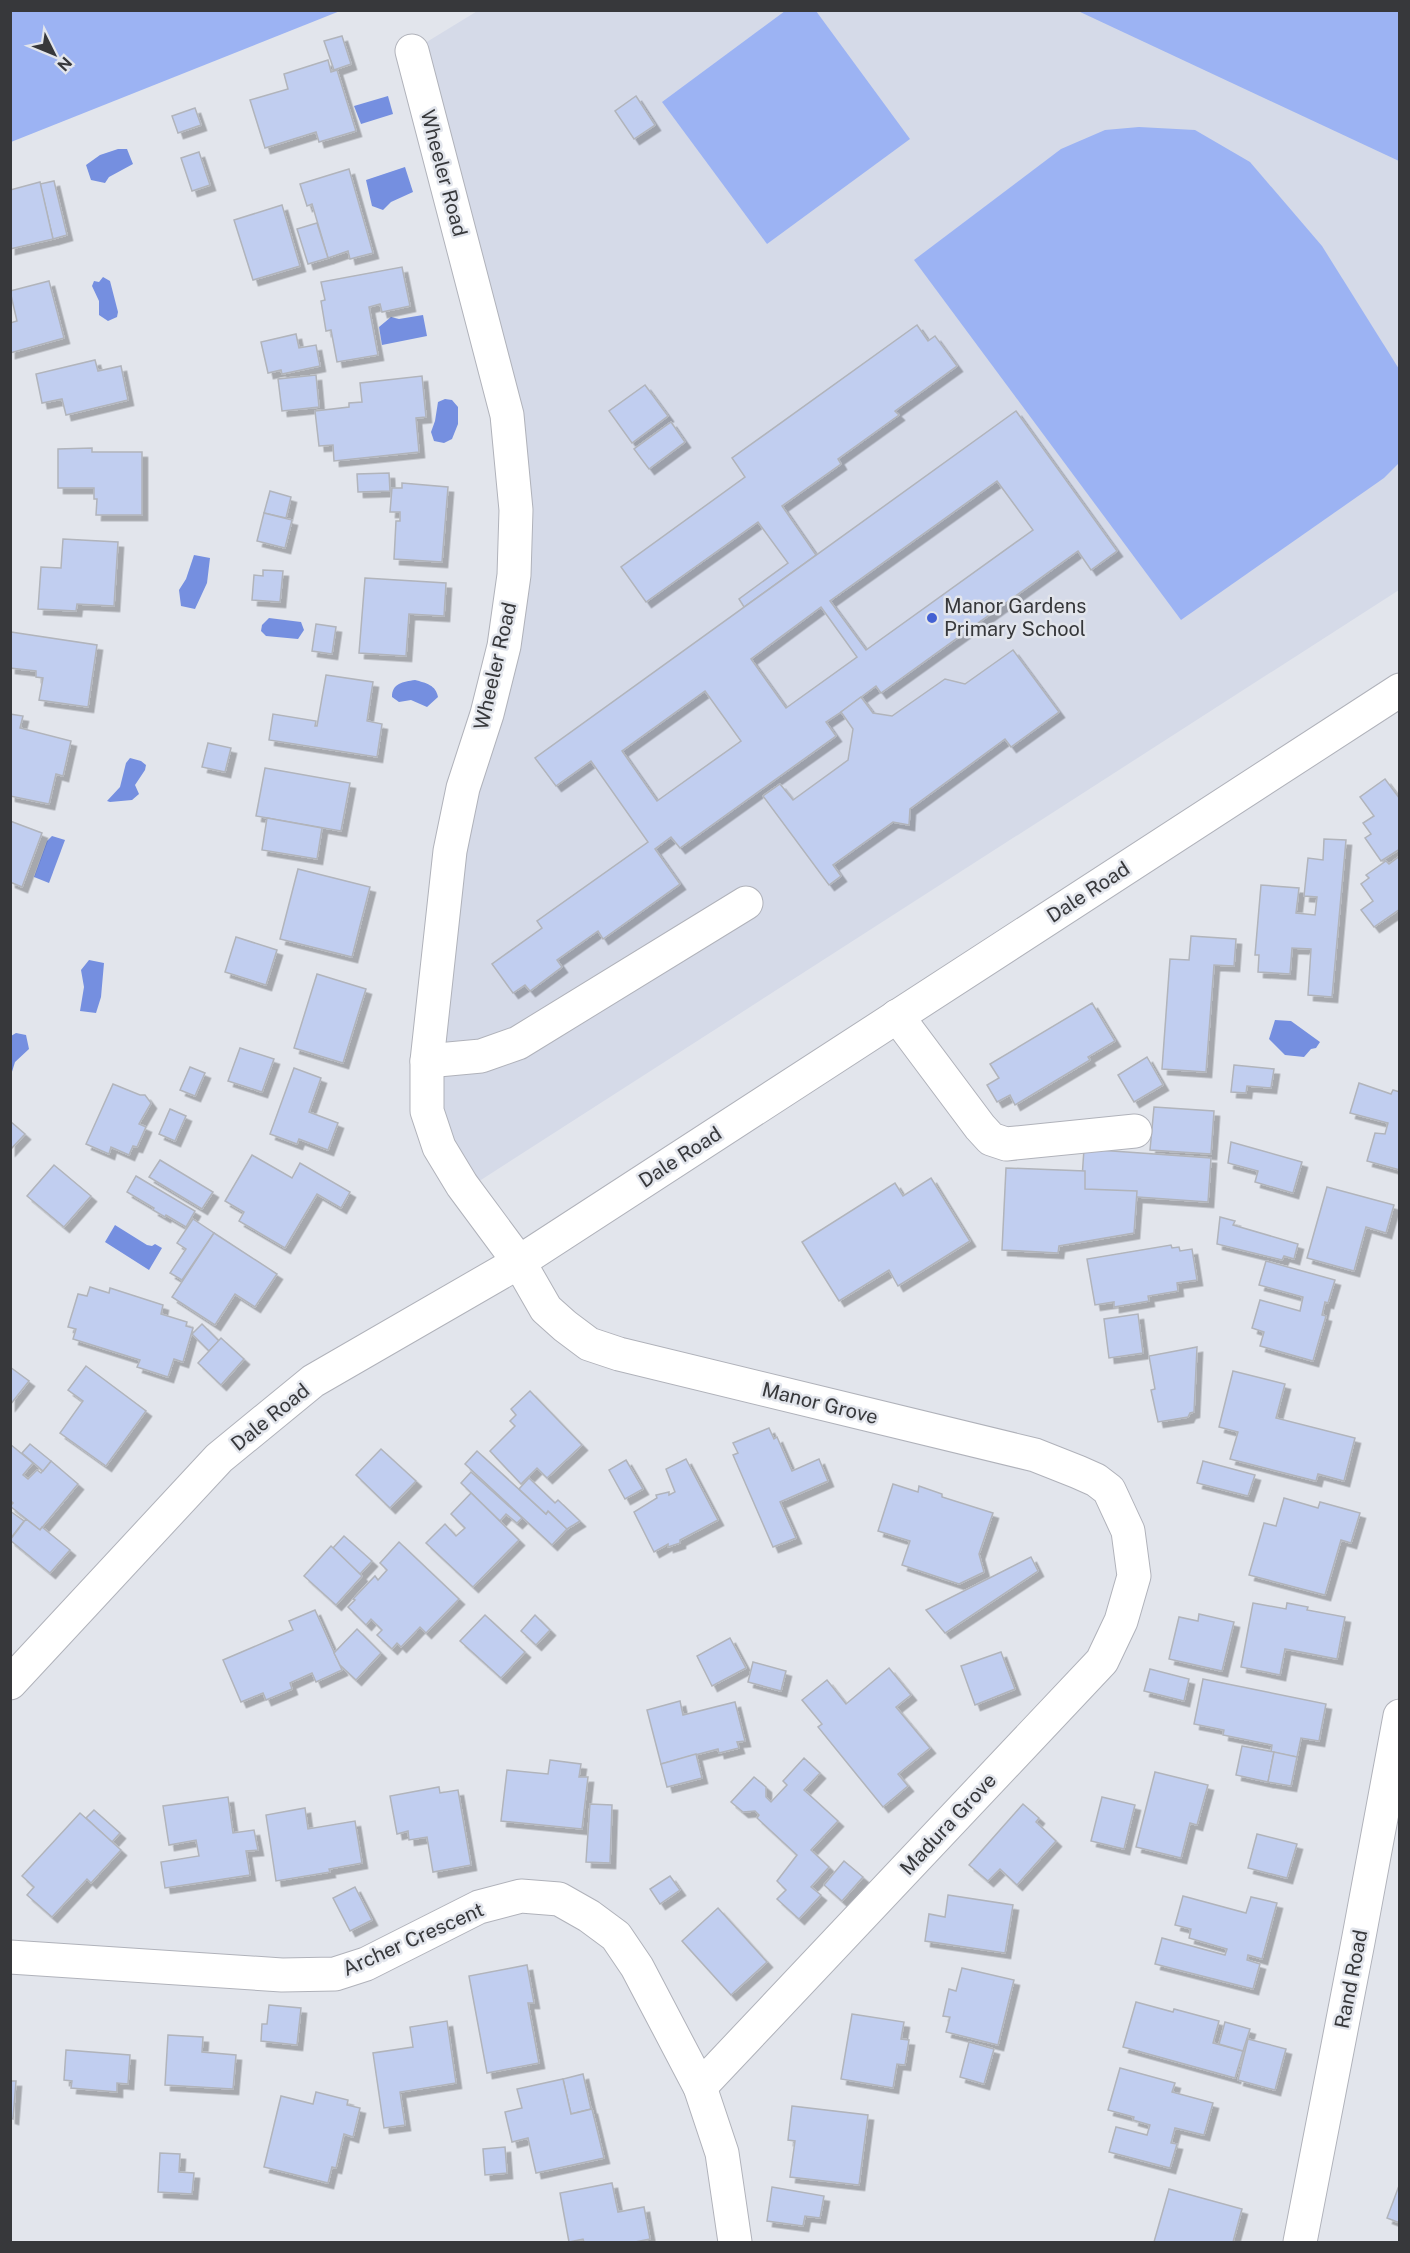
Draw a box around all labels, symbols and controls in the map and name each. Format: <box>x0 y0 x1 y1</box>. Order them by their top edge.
north arrow <box>24 24 84 84</box>
text: N <box>53 53 76 75</box>
street label: Wheeler Road <box>416 107 472 239</box>
place label: Manor Gardens Primary School <box>944 594 1086 641</box>
street label: Wheeler Road <box>469 600 521 732</box>
marker: Manor Gardens Primary School <box>925 611 939 625</box>
street label: Dale Road <box>1042 856 1134 928</box>
street label: Dale Road <box>634 1121 726 1193</box>
street label: Manor Grove <box>759 1377 881 1429</box>
street label: Dale Road <box>226 1378 314 1456</box>
street label: Madura Grove <box>895 1768 1001 1880</box>
street label: Archer Crescent <box>339 1897 487 1981</box>
street label: Rand Road <box>1330 1928 1372 2030</box>

